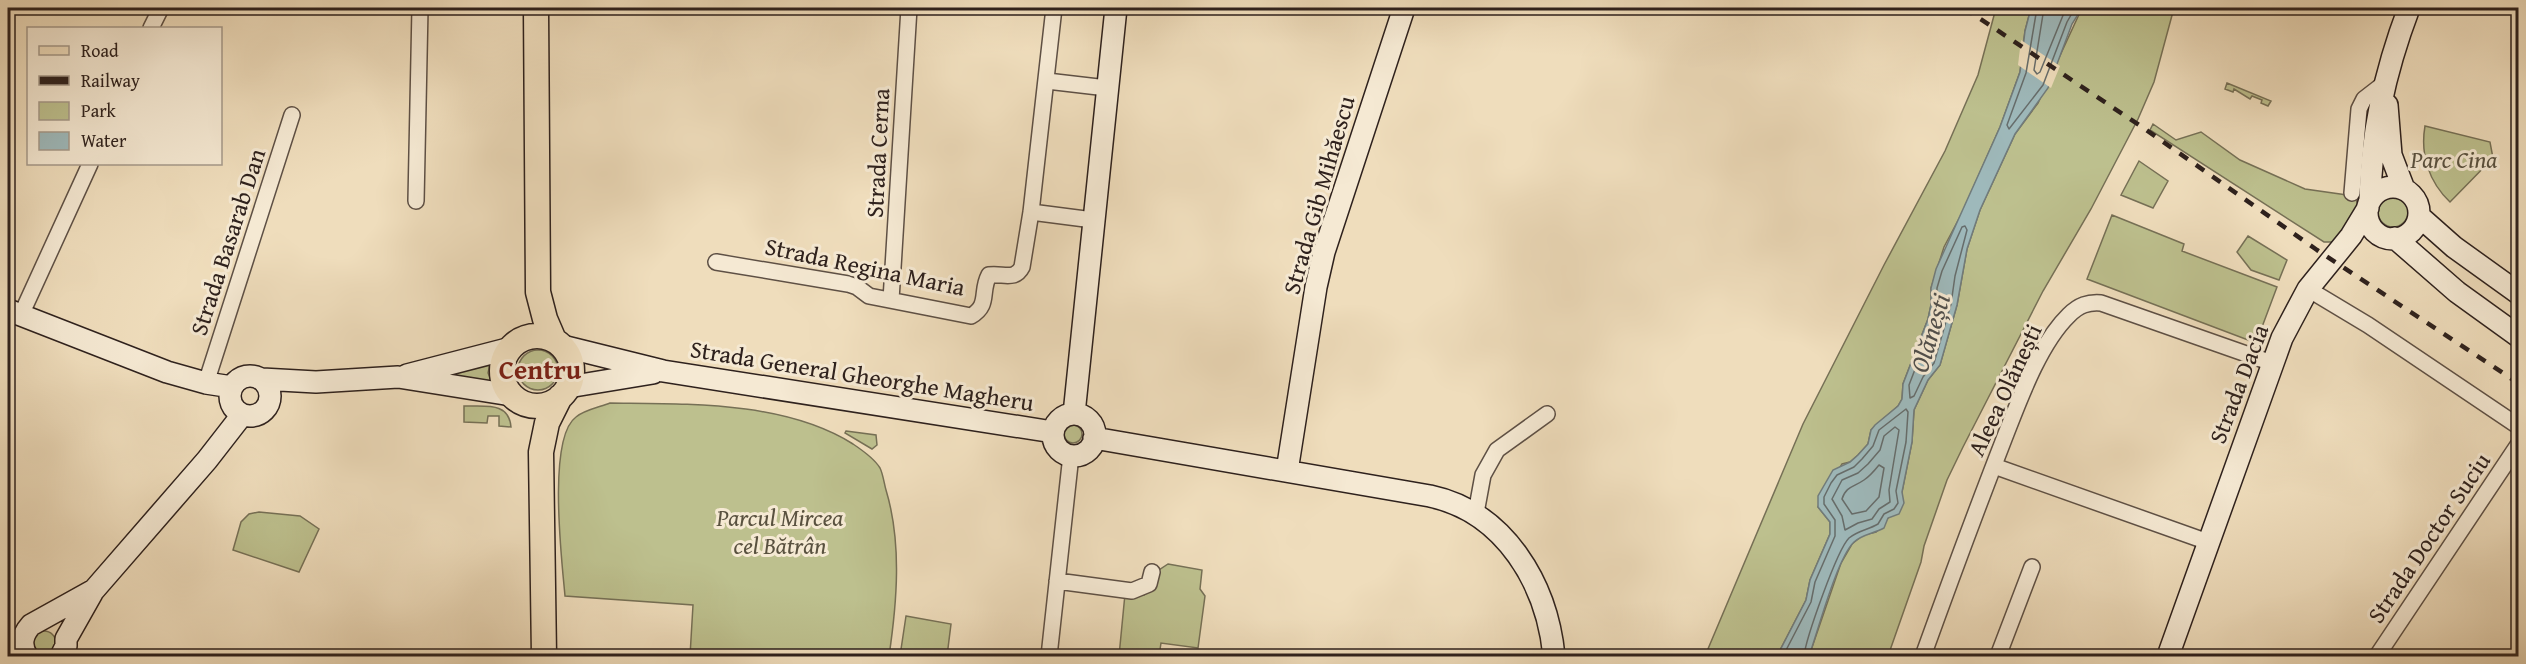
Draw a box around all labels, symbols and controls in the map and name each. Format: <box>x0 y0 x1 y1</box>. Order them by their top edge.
legend <box>27 27 222 165</box>
text: Road <box>81 37 119 64</box>
text: Railway <box>81 67 140 94</box>
street label: Strada Cerna <box>857 87 898 219</box>
street label: Strada Gib Mihăescu <box>1273 92 1364 298</box>
text: Park <box>81 97 117 124</box>
text: Water <box>81 127 127 154</box>
park label: Parc Cina <box>2410 142 2497 177</box>
street label: Strada Basarab Dan <box>181 143 274 340</box>
street label: Strada Regina Maria <box>762 228 969 305</box>
water label: Olănești <box>1899 288 1960 377</box>
street label: Aleea Olănești <box>1959 318 2051 462</box>
street label: Strada Dacia <box>2200 318 2278 449</box>
street label: Strada General Gheorghe Magheru <box>688 331 1036 420</box>
district label: Centru <box>499 349 582 389</box>
street label: Strada Doctor Suciu <box>2358 445 2499 630</box>
park label: Parcul Mircea cel Bătrân <box>716 500 843 563</box>

